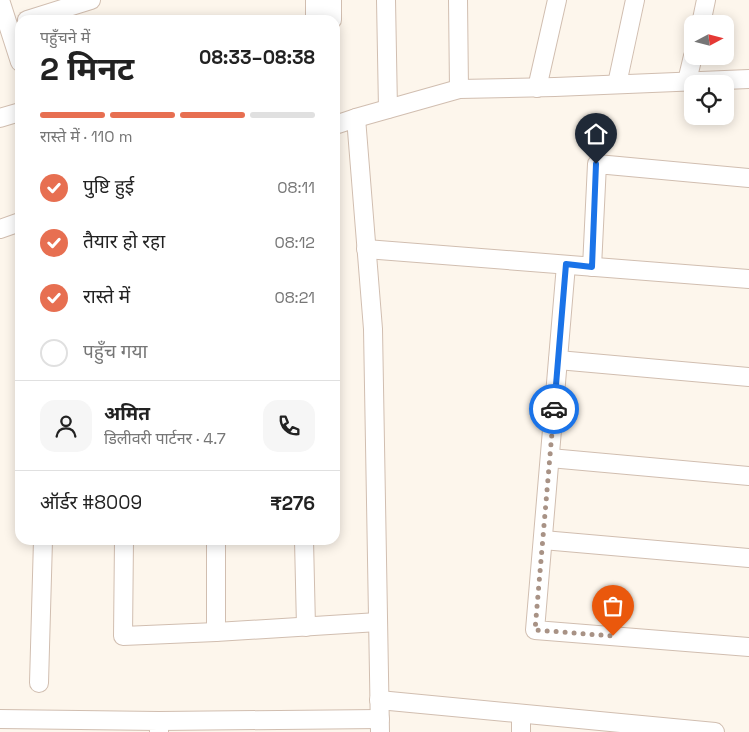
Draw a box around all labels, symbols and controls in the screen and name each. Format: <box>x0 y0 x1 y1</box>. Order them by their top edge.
north arrow <box>684 15 734 65</box>
map controls <box>684 15 734 125</box>
text: पहुँचने में <box>40 27 90 48</box>
text: 08:33–08:38 <box>199 45 315 70</box>
text: 2 मिनट <box>40 49 134 89</box>
button: locate <box>684 75 734 125</box>
pin <box>575 113 617 164</box>
icon: home <box>582 120 610 148</box>
text: रास्ते में · 110 m <box>40 126 132 147</box>
icon: check <box>40 174 68 202</box>
text: पुष्टि हुई <box>83 174 134 199</box>
text: 08:11 <box>277 177 315 198</box>
icon: check <box>40 229 68 257</box>
text: तैयार हो रहा <box>83 229 165 254</box>
text: 08:12 <box>274 232 315 253</box>
icon: check <box>40 284 68 312</box>
text: रास्ते में <box>83 284 130 309</box>
text: 08:21 <box>274 287 315 308</box>
text: पहुँच गया <box>83 339 147 364</box>
courier <box>529 384 579 434</box>
icon: car <box>540 395 568 423</box>
button: person <box>40 400 92 452</box>
button: phone <box>263 400 315 452</box>
text: अमित <box>104 401 150 426</box>
text: डिलीवरी पार्टनर · 4.7 <box>104 428 226 449</box>
text: ऑर्डर #8009 <box>40 490 142 515</box>
text: ₹276 <box>270 491 315 516</box>
pin <box>592 585 634 636</box>
icon: bag <box>599 592 627 620</box>

